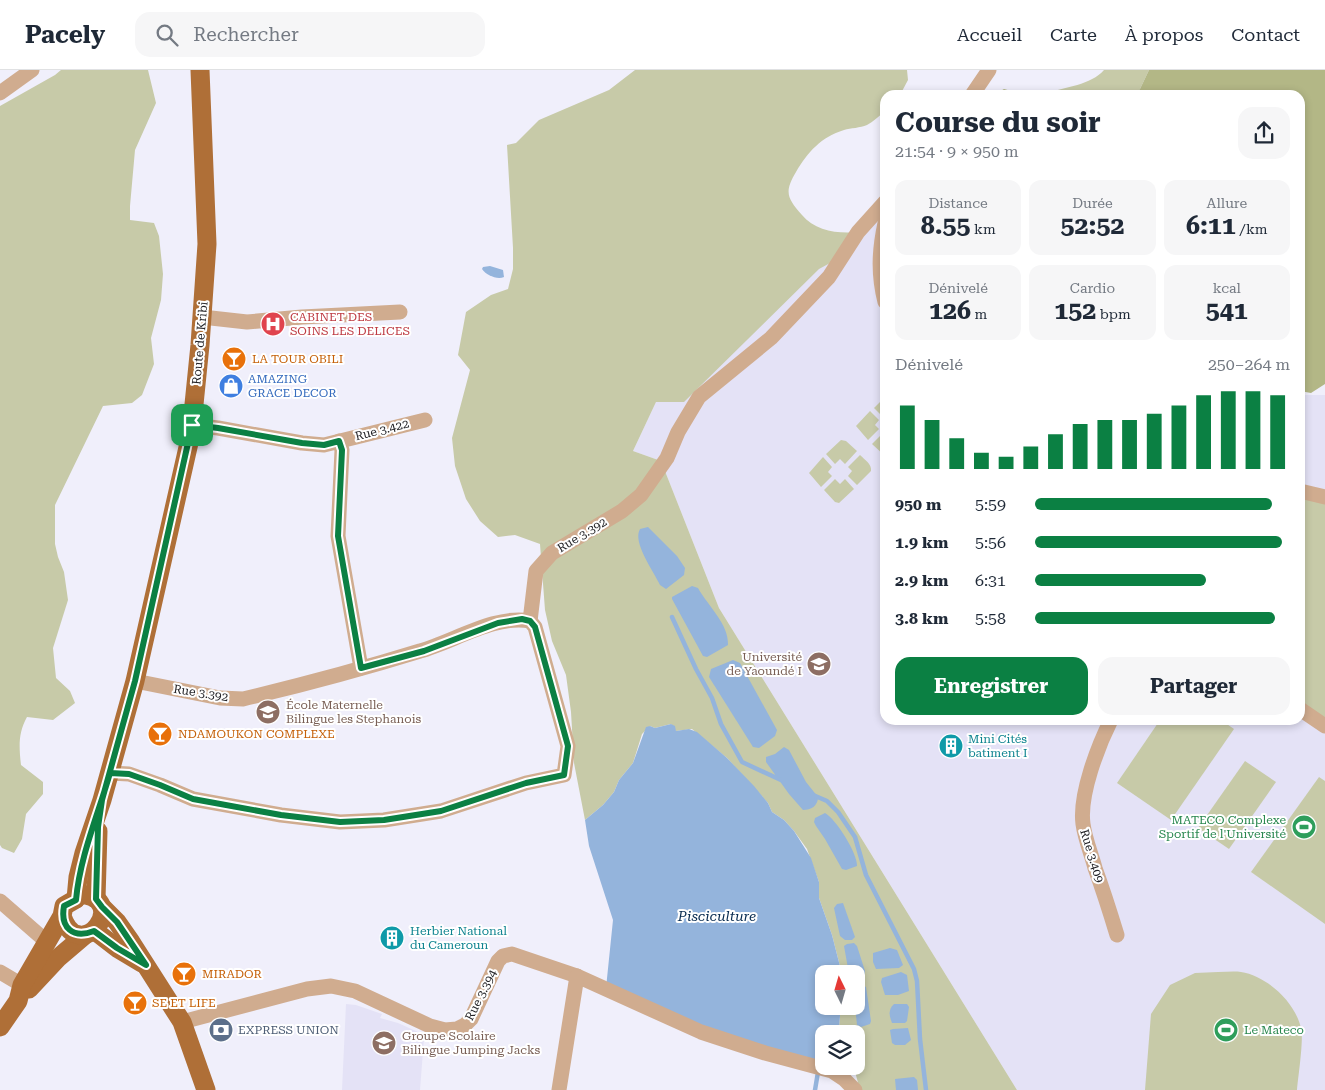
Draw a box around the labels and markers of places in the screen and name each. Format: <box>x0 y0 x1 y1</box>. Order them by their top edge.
place label: CABINET DES SOINS LES DELICES <box>290 310 410 338</box>
hospital icon: CABINET DES SOINS LES DELICES <box>260 311 286 337</box>
bar icon: LA TOUR OBILI <box>221 346 247 372</box>
place label: LA TOUR OBILI <box>252 352 343 366</box>
place label: AMAZING GRACE DECOR <box>248 372 337 400</box>
shop icon: AMAZING GRACE DECOR <box>218 373 244 399</box>
pin <box>171 404 213 446</box>
place label: Université de Yaoundé I <box>727 650 802 678</box>
school or university icon: Université de Yaoundé I <box>806 651 832 677</box>
place label: École Maternelle Bilingue les Stephanois <box>286 698 422 726</box>
school or university icon: École Maternelle Bilingue les Stephanois <box>255 699 281 725</box>
bar icon: NDAMOUKON COMPLEXE <box>147 721 173 747</box>
place label: NDAMOUKON COMPLEXE <box>178 727 335 741</box>
place label: Mini Cités batiment I <box>968 732 1028 760</box>
building icon: Mini Cités batiment I <box>938 733 964 759</box>
place label: MATECO Complexe Sportif de l'Université <box>1159 813 1286 841</box>
sports icon: MATECO Complexe Sportif de l'Université <box>1291 814 1317 840</box>
place label: Herbier National du Cameroun <box>410 924 507 952</box>
building icon: Herbier National du Cameroun <box>379 925 405 951</box>
bar icon: MIRADOR <box>171 961 197 987</box>
place label: MIRADOR <box>202 967 263 981</box>
bar icon: SE ET LIFE <box>122 990 148 1016</box>
place label: SE ET LIFE <box>152 996 216 1010</box>
bank icon: EXPRESS UNION <box>208 1017 234 1043</box>
sports icon: Le Mateco <box>1213 1017 1239 1043</box>
place label: EXPRESS UNION <box>238 1023 339 1037</box>
place label: Le Mateco <box>1244 1023 1304 1037</box>
place label: Groupe Scolaire Bilingue Jumping Jacks <box>402 1029 540 1057</box>
school or university icon: Groupe Scolaire Bilingue Jumping Jacks <box>371 1030 397 1056</box>

